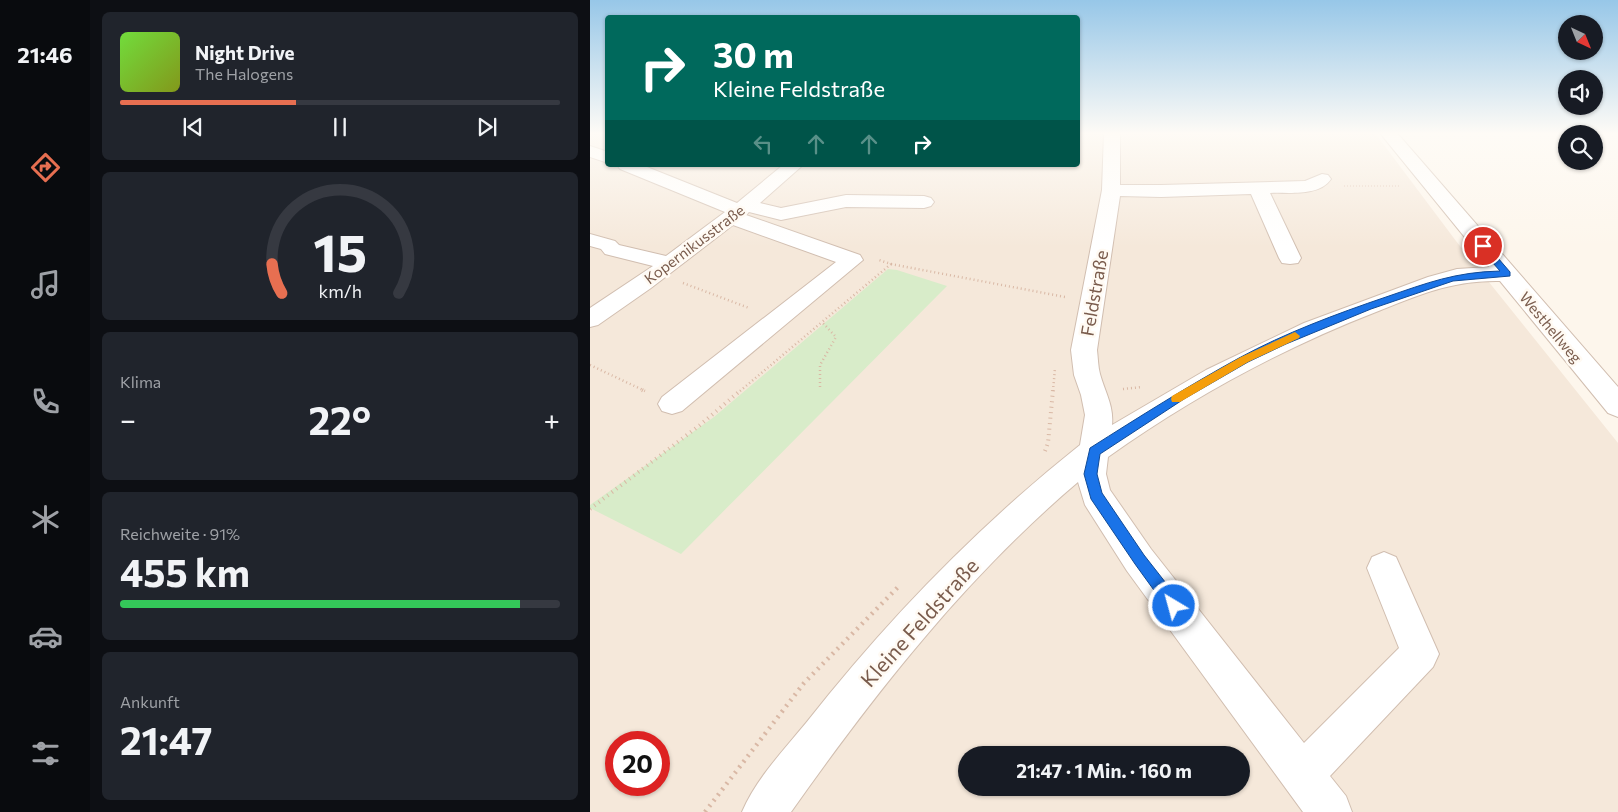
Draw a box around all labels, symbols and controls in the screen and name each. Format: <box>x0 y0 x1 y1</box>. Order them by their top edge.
north arrow <box>1558 15 1602 60</box>
map controls <box>1558 15 1603 170</box>
text: 30 m <box>713 32 794 75</box>
icon: right <box>630 35 695 100</box>
text: 21:46 <box>17 41 73 68</box>
text: Night Drive <box>195 41 295 64</box>
text: The Halogens <box>195 64 293 83</box>
button: sound <box>1558 70 1603 115</box>
text: Kleine Feldstraße <box>713 75 885 102</box>
icon: previous <box>179 113 207 141</box>
icon: pause <box>326 113 354 141</box>
icon: next <box>473 113 501 141</box>
button: search <box>1558 125 1603 170</box>
icon: left <box>749 130 777 158</box>
icon: ahead <box>802 130 830 158</box>
icon: ahead <box>855 130 883 158</box>
icon: right <box>908 130 936 158</box>
icon: directions <box>28 150 63 185</box>
street label: Kopernikusstraße <box>640 200 748 287</box>
text: 15 <box>313 219 367 283</box>
pin <box>1462 225 1504 267</box>
icon: arrive <box>1469 232 1497 260</box>
street label: Feldstraße <box>1076 248 1112 338</box>
icon: music <box>28 267 63 302</box>
text: km/h <box>318 280 362 302</box>
street label: Westhellweg <box>1516 288 1586 366</box>
text: Klima <box>120 372 161 391</box>
icon: phone <box>28 384 63 419</box>
text: 22° <box>308 396 371 443</box>
text: − <box>120 402 136 436</box>
text: + <box>544 402 560 436</box>
icon: climate <box>28 502 63 537</box>
text: Reichweite · 91% <box>120 524 240 543</box>
text: 455 km <box>120 548 250 595</box>
street label: Kleine Feldstraße <box>855 553 983 691</box>
position arrow <box>1147 579 1199 631</box>
icon: car <box>28 619 63 654</box>
text: Ankunft <box>120 692 180 711</box>
text: 21:47 <box>120 716 212 763</box>
speed limit sign: 20 <box>605 731 670 796</box>
icon: filters <box>28 736 63 771</box>
text: 21:47 · 1 Min. · 160 m <box>1016 759 1192 782</box>

